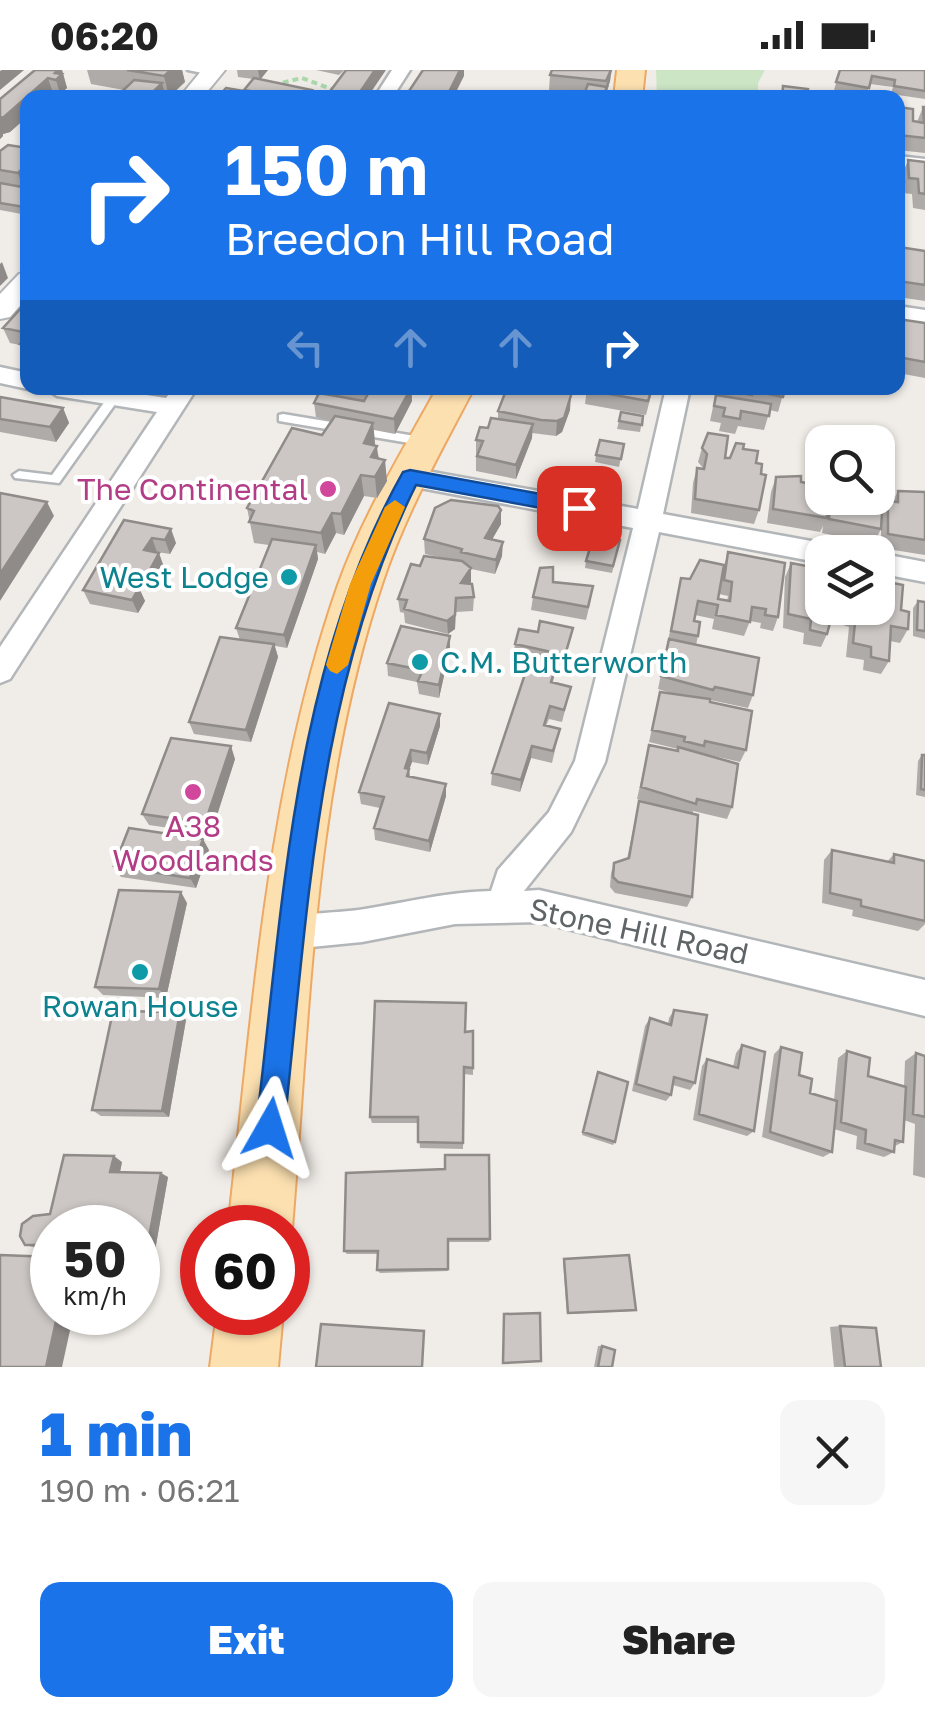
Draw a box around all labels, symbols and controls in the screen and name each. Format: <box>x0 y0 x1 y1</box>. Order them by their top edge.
text: 06:20 <box>50 13 159 58</box>
text: 150 m <box>225 126 428 210</box>
icon: right <box>60 130 190 260</box>
text: Breedon Hill Road <box>225 211 615 265</box>
icon: left <box>278 320 333 375</box>
icon: ahead <box>383 320 438 375</box>
icon: ahead <box>488 320 543 375</box>
icon: right <box>593 320 648 375</box>
map controls <box>805 425 895 625</box>
button: search <box>805 425 895 515</box>
pin <box>537 466 622 551</box>
place label: The Continental <box>77 471 308 507</box>
marker: The Continental <box>317 478 339 500</box>
icon: arrive <box>552 481 607 536</box>
button: layers <box>805 535 895 625</box>
place label: West Lodge <box>100 559 269 595</box>
marker: West Lodge <box>278 566 300 588</box>
place label: C.M. Butterworth <box>440 644 688 680</box>
marker: C.M. Butterworth <box>409 651 431 673</box>
marker: A38 Woodlands <box>182 781 204 803</box>
place label: A38 Woodlands <box>112 808 274 878</box>
street label: Stone Hill Road <box>526 890 752 972</box>
marker: Rowan House <box>129 961 151 983</box>
place label: Rowan House <box>42 988 238 1024</box>
position arrow <box>218 1076 322 1180</box>
speed limit sign: 60 <box>180 1205 310 1335</box>
text: 50 <box>63 1228 126 1288</box>
text: km/h <box>63 1280 127 1311</box>
text: 1 min <box>40 1397 192 1469</box>
button: close <box>780 1400 885 1505</box>
text: 190 m · 06:21 <box>40 1471 240 1509</box>
button: Exit <box>40 1582 453 1697</box>
button: Share <box>473 1582 885 1697</box>

